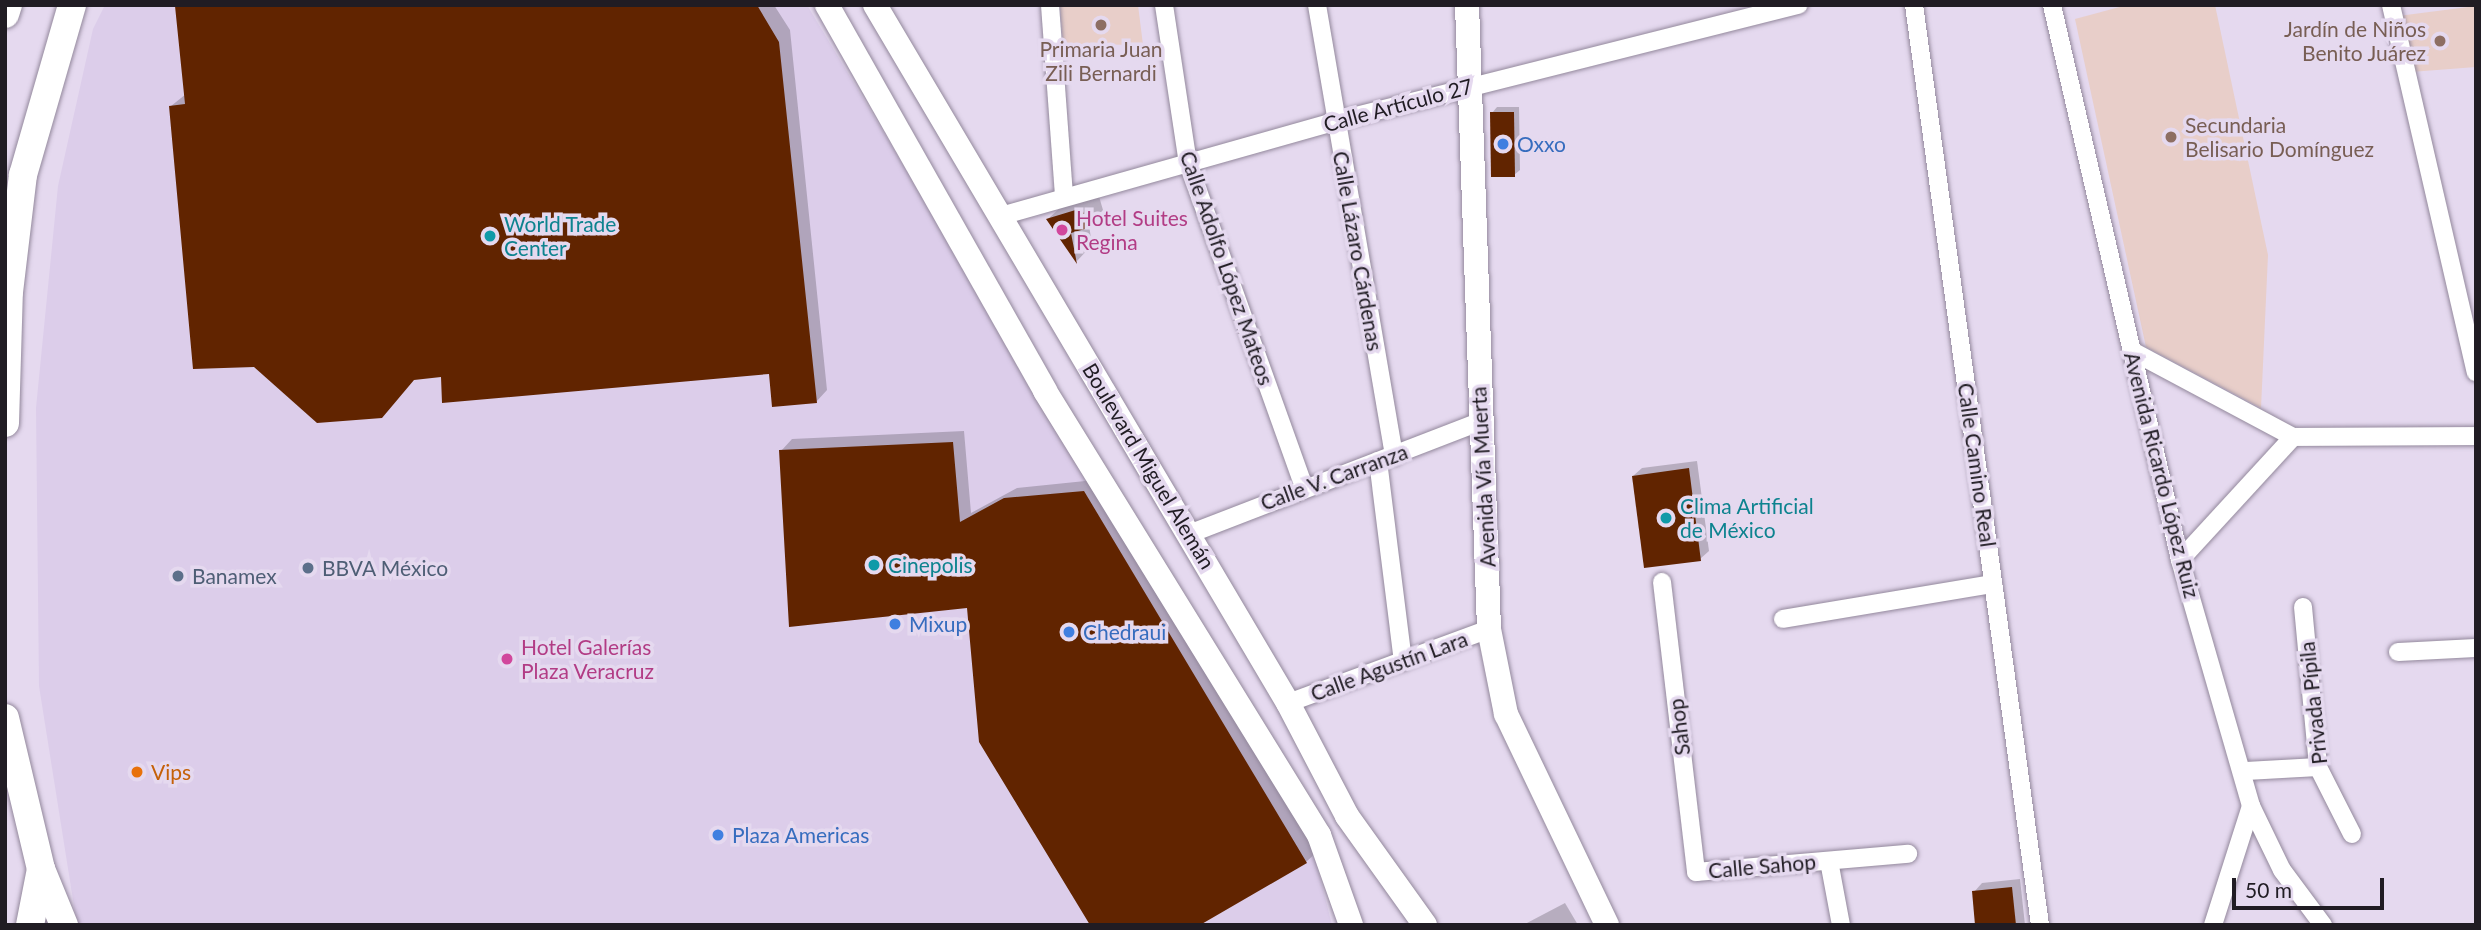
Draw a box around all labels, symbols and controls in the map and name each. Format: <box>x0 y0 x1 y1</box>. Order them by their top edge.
place label: Jardín de Niños Benito Juárez <box>2284 16 2426 66</box>
marker: Primaria Juan Zili Bernardi <box>1093 17 1109 33</box>
marker: Jardín de Niños Benito Juárez <box>2432 33 2448 49</box>
place label: Primaria Juan Zili Bernardi <box>1039 36 1163 86</box>
street label: Calle Artículo 27 <box>1320 73 1476 137</box>
place label: Secundaria Belisario Domínguez <box>2185 112 2374 162</box>
marker: Secundaria Belisario Domínguez <box>2163 129 2179 145</box>
place label: Oxxo <box>1517 131 1566 157</box>
marker: Oxxo <box>1495 136 1511 152</box>
street label: Calle Adolfo López Mateos <box>1175 147 1279 389</box>
street label: Calle Lázaro Cárdenas <box>1328 149 1388 353</box>
place label: Hotel Suites Regina <box>1076 205 1188 255</box>
place label: World Trade Center <box>504 211 617 261</box>
marker: Hotel Suites Regina <box>1054 222 1070 238</box>
marker: World Trade Center <box>482 228 498 244</box>
street label: Avenida Ricardo López Ruiz <box>2119 349 2205 601</box>
street label: Boulevard Miguel Alemán <box>1077 358 1221 574</box>
street label: Calle Camino Real <box>1953 381 2001 549</box>
street label: Avenida Vía Muerta <box>1466 386 1500 568</box>
street label: Calle V. Carranza <box>1257 439 1411 515</box>
place label: Clima Artificial de México <box>1680 493 1814 543</box>
marker: Clima Artificial de México <box>1658 510 1674 526</box>
place label: Cinepolis <box>888 552 973 578</box>
place label: BBVA México <box>322 555 449 581</box>
marker: Cinepolis <box>866 557 882 573</box>
marker: BBVA México <box>300 560 316 576</box>
place label: Banamex <box>192 563 277 589</box>
marker: Banamex <box>170 568 186 584</box>
place label: Mixup <box>909 611 967 637</box>
marker: Mixup <box>887 616 903 632</box>
place label: Chedraui <box>1083 619 1166 645</box>
marker: Chedraui <box>1061 624 1077 640</box>
street label: Calle Agustín Lara <box>1307 626 1471 706</box>
place label: Hotel Galerías Plaza Veracruz <box>521 634 655 684</box>
street label: Privada Pípila <box>2294 640 2332 766</box>
marker: Hotel Galerías Plaza Veracruz <box>499 651 515 667</box>
street label: Sahop <box>1663 697 1695 757</box>
place label: Vips <box>151 759 191 785</box>
marker: Vips <box>129 764 145 780</box>
place label: Plaza Americas <box>732 822 870 848</box>
marker: Plaza Americas <box>710 827 726 843</box>
street label: Calle Sahop <box>1707 849 1817 883</box>
scale bar <box>2236 864 2388 908</box>
text: 50 m <box>2245 877 2292 902</box>

